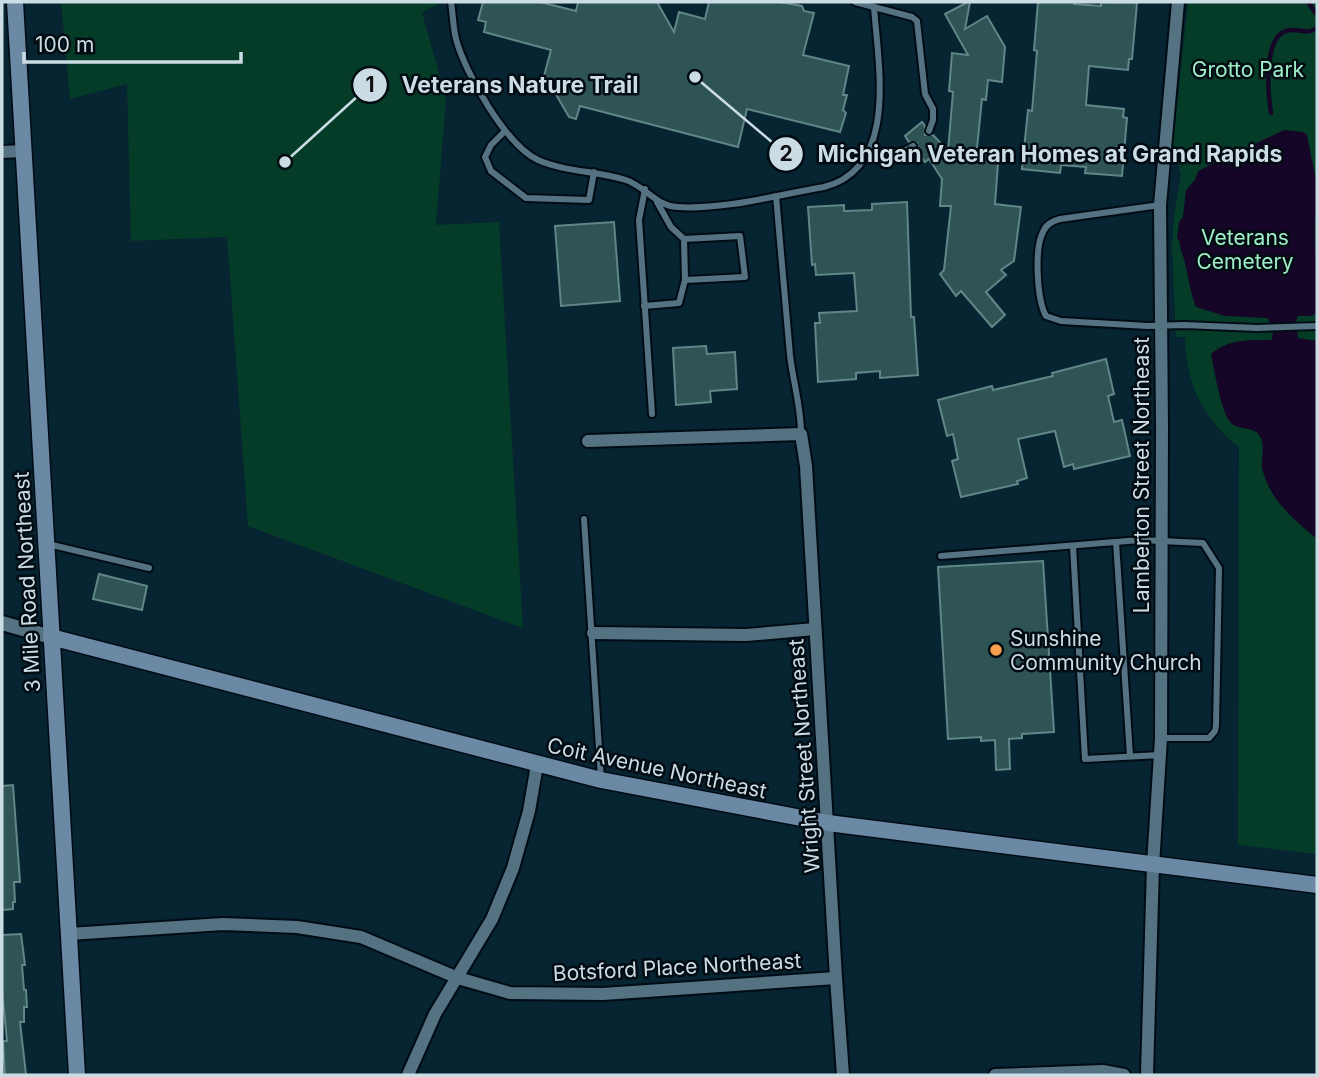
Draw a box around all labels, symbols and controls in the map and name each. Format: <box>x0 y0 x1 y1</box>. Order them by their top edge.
scale bar <box>24 21 242 65</box>
text: 100 m <box>35 32 94 57</box>
park label: Grotto Park <box>1192 57 1305 82</box>
callout: Veterans Nature Trail <box>352 63 652 107</box>
text: Veterans Nature Trail <box>402 71 638 99</box>
text: 1 <box>365 72 375 97</box>
callout: Michigan Veteran Homes at Grand Rapids <box>769 132 1297 176</box>
text: Michigan Veteran Homes at Grand Rapids <box>818 140 1283 168</box>
text: 2 <box>779 141 793 166</box>
park label: Veterans Cemetery <box>1196 225 1294 274</box>
street label: Lamberton Street Northeast <box>1129 337 1154 613</box>
street label: 3 Mile Road Northeast <box>9 471 45 693</box>
place label: Sunshine Community Church <box>1010 626 1202 675</box>
street label: Wright Street Northeast <box>783 638 825 874</box>
marker: Sunshine Community Church <box>988 642 1004 658</box>
street label: Coit Avenue Northeast <box>545 733 769 803</box>
street label: Botsford Place Northeast <box>552 948 802 986</box>

